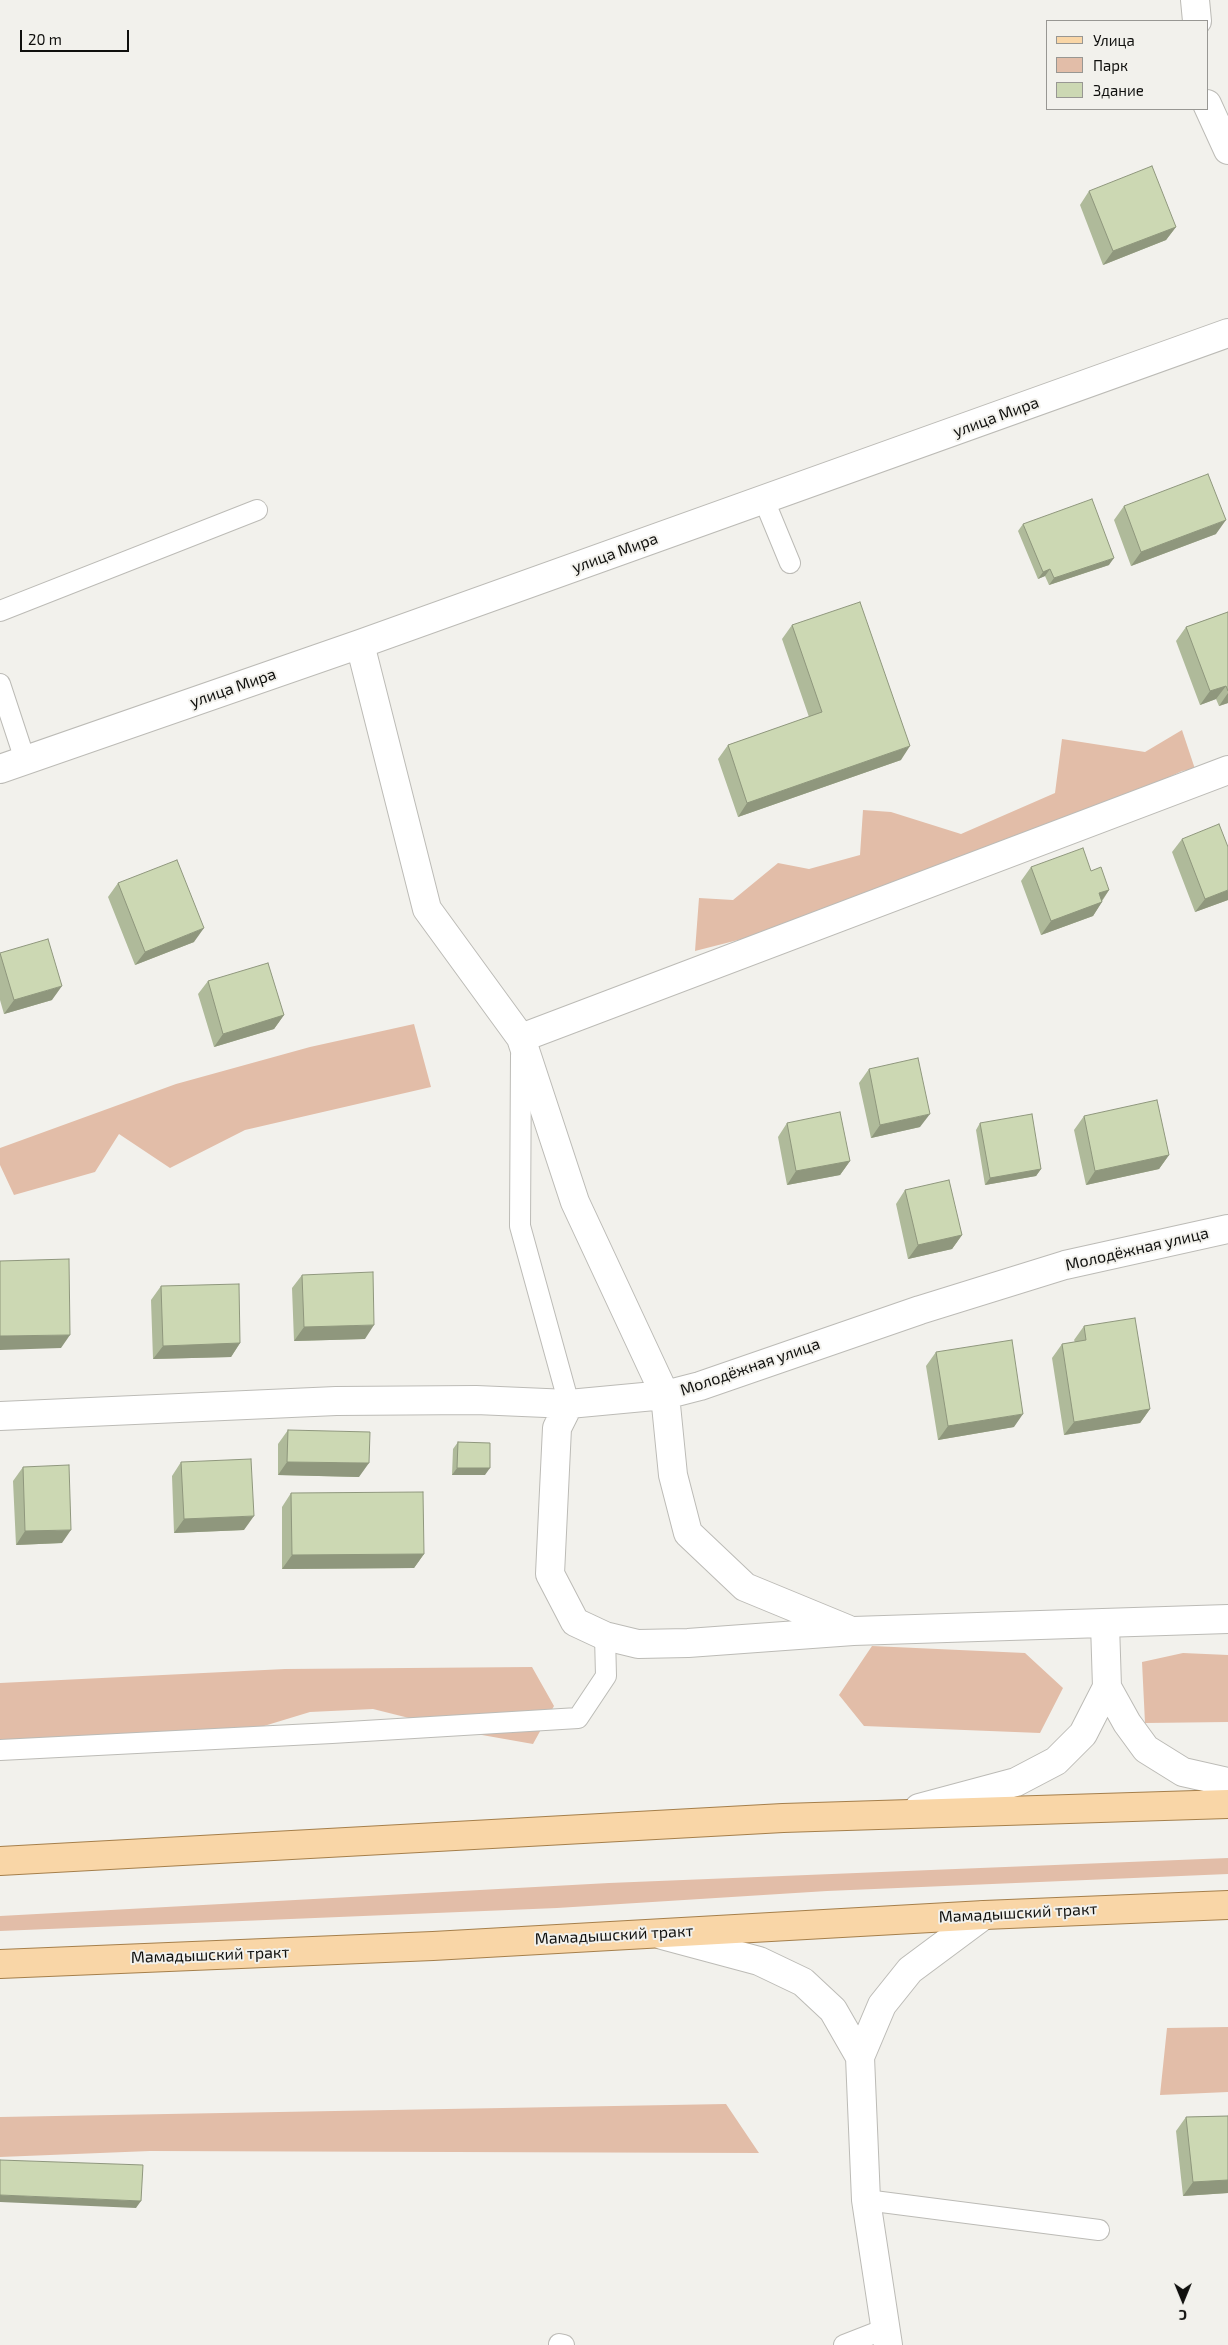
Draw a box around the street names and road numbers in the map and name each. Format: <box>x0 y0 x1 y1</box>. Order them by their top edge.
street label: улица Мира <box>951 393 1041 441</box>
street label: улица Мира <box>570 529 660 577</box>
street label: улица Мира <box>187 664 279 712</box>
street label: Молодёжная улица <box>1063 1223 1211 1275</box>
street label: Молодёжная улица <box>678 1334 822 1400</box>
street label: Мамадышский тракт <box>938 1899 1098 1927</box>
street label: Мамадышский тракт <box>534 1921 694 1949</box>
street label: Мамадышский тракт <box>130 1943 290 1967</box>

